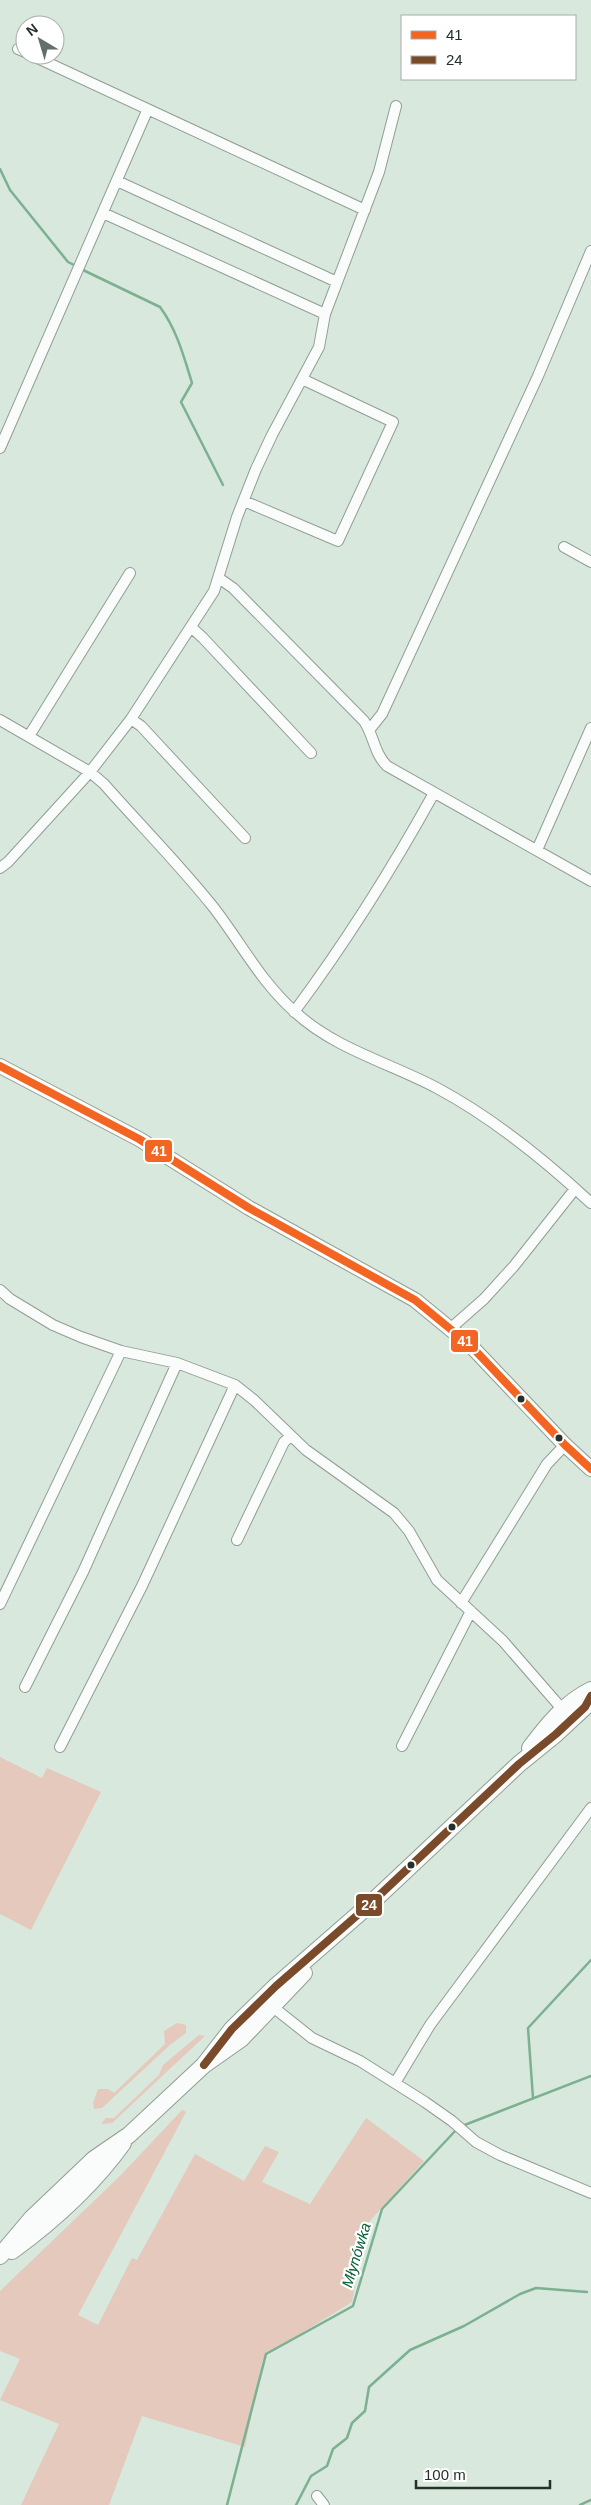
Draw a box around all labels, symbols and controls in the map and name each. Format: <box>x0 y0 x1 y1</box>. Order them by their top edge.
north arrow <box>15 15 65 65</box>
legend <box>401 15 576 80</box>
text: N <box>23 20 41 39</box>
text: 41 <box>446 26 463 43</box>
text: 24 <box>446 51 463 68</box>
line badge: 41 <box>144 1139 173 1163</box>
text: 41 <box>151 1143 167 1159</box>
line badge: 41 <box>450 1329 479 1353</box>
text: 41 <box>457 1333 473 1349</box>
unlabelled marker <box>516 1394 526 1404</box>
unlabelled marker <box>554 1433 564 1443</box>
unlabelled marker <box>447 1822 457 1832</box>
unlabelled marker <box>406 1860 416 1870</box>
line badge: 24 <box>355 1893 383 1917</box>
text: 24 <box>361 1897 377 1913</box>
water label: Młynówka <box>338 2221 374 2289</box>
scale bar <box>416 2458 550 2490</box>
text: 100 m <box>424 2466 466 2483</box>

